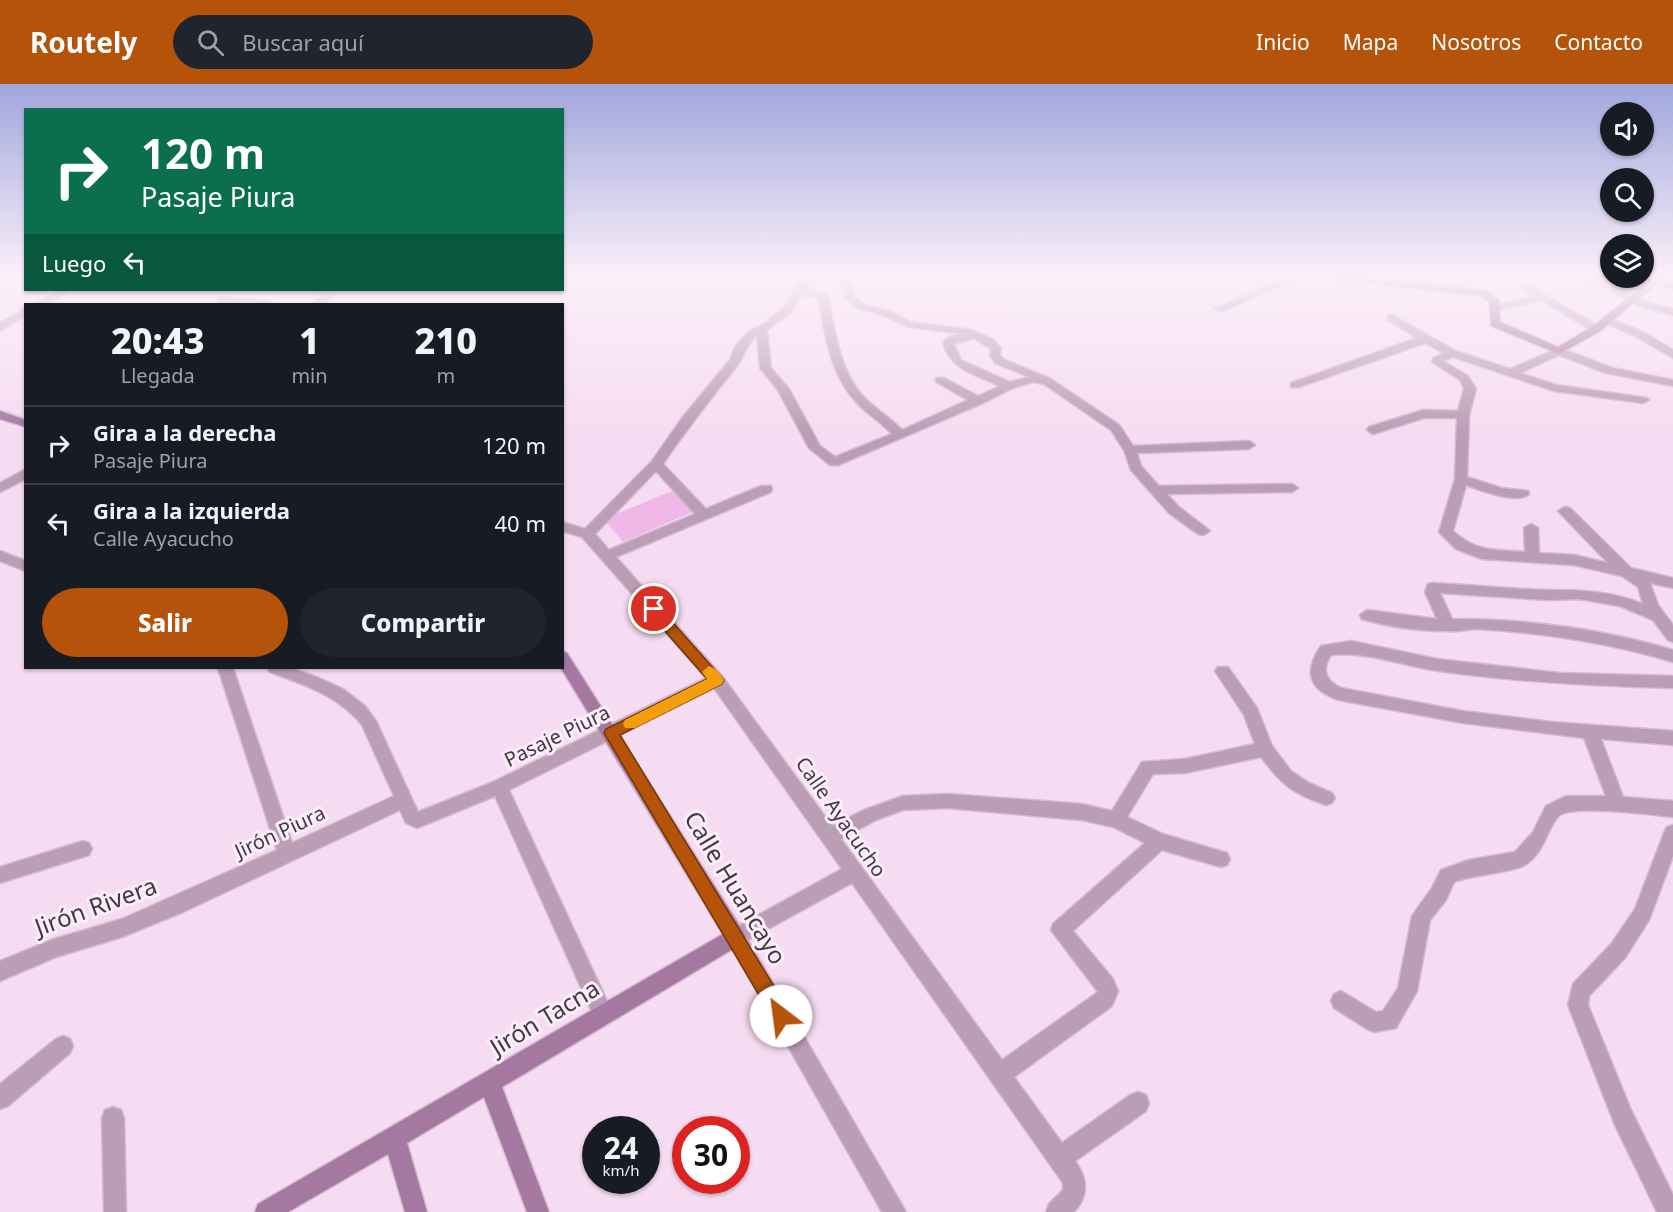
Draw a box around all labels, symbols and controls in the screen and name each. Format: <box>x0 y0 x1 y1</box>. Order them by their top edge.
search box <box>173 15 593 69</box>
text: Routely <box>30 23 137 61</box>
icon: search <box>194 26 227 59</box>
text: Buscar aquí <box>242 27 364 57</box>
text: Inicio <box>1256 28 1310 56</box>
text: Mapa <box>1343 28 1398 56</box>
text: Nosotros <box>1431 28 1521 56</box>
text: Contacto <box>1554 28 1643 56</box>
map controls <box>1600 102 1654 288</box>
button: sound <box>1600 102 1654 156</box>
text: 120 m <box>141 124 265 181</box>
icon: right <box>42 132 120 210</box>
button: search <box>1600 168 1654 222</box>
text: Pasaje Piura <box>141 178 296 215</box>
button: layers <box>1600 234 1654 288</box>
icon: left <box>118 246 151 279</box>
text: Luego <box>42 248 106 278</box>
text: 20:43 <box>111 316 204 365</box>
text: 1 <box>299 316 320 365</box>
text: 210 <box>415 316 477 365</box>
text: Llegada <box>121 362 195 389</box>
text: min <box>291 362 328 389</box>
text: m <box>436 362 455 389</box>
text: Gira a la derecha <box>93 417 277 447</box>
icon: right <box>42 429 75 462</box>
text: 120 m <box>482 430 546 460</box>
text: Pasaje Piura <box>93 447 207 474</box>
text: Gira a la izquierda <box>93 495 290 525</box>
icon: left <box>42 507 75 540</box>
text: 40 m <box>495 508 546 538</box>
text: Calle Ayacucho <box>93 525 234 552</box>
pin <box>628 583 679 634</box>
button: Salir <box>42 588 288 657</box>
button: Compartir <box>300 588 546 657</box>
icon: arrive <box>637 592 670 625</box>
street label: Pasaje Piura <box>499 698 614 773</box>
street label: Calle Ayacucho <box>790 751 893 882</box>
street label: Jirón Piura <box>228 799 329 865</box>
street label: Calle Huancayo <box>677 804 795 970</box>
street label: Jirón Rivera <box>28 868 161 944</box>
street label: Jirón Tacna <box>482 971 605 1063</box>
position arrow <box>749 984 813 1048</box>
speed limit sign: 30 <box>672 1116 750 1194</box>
text: 24 <box>604 1127 638 1168</box>
text: km/h <box>603 1160 639 1180</box>

